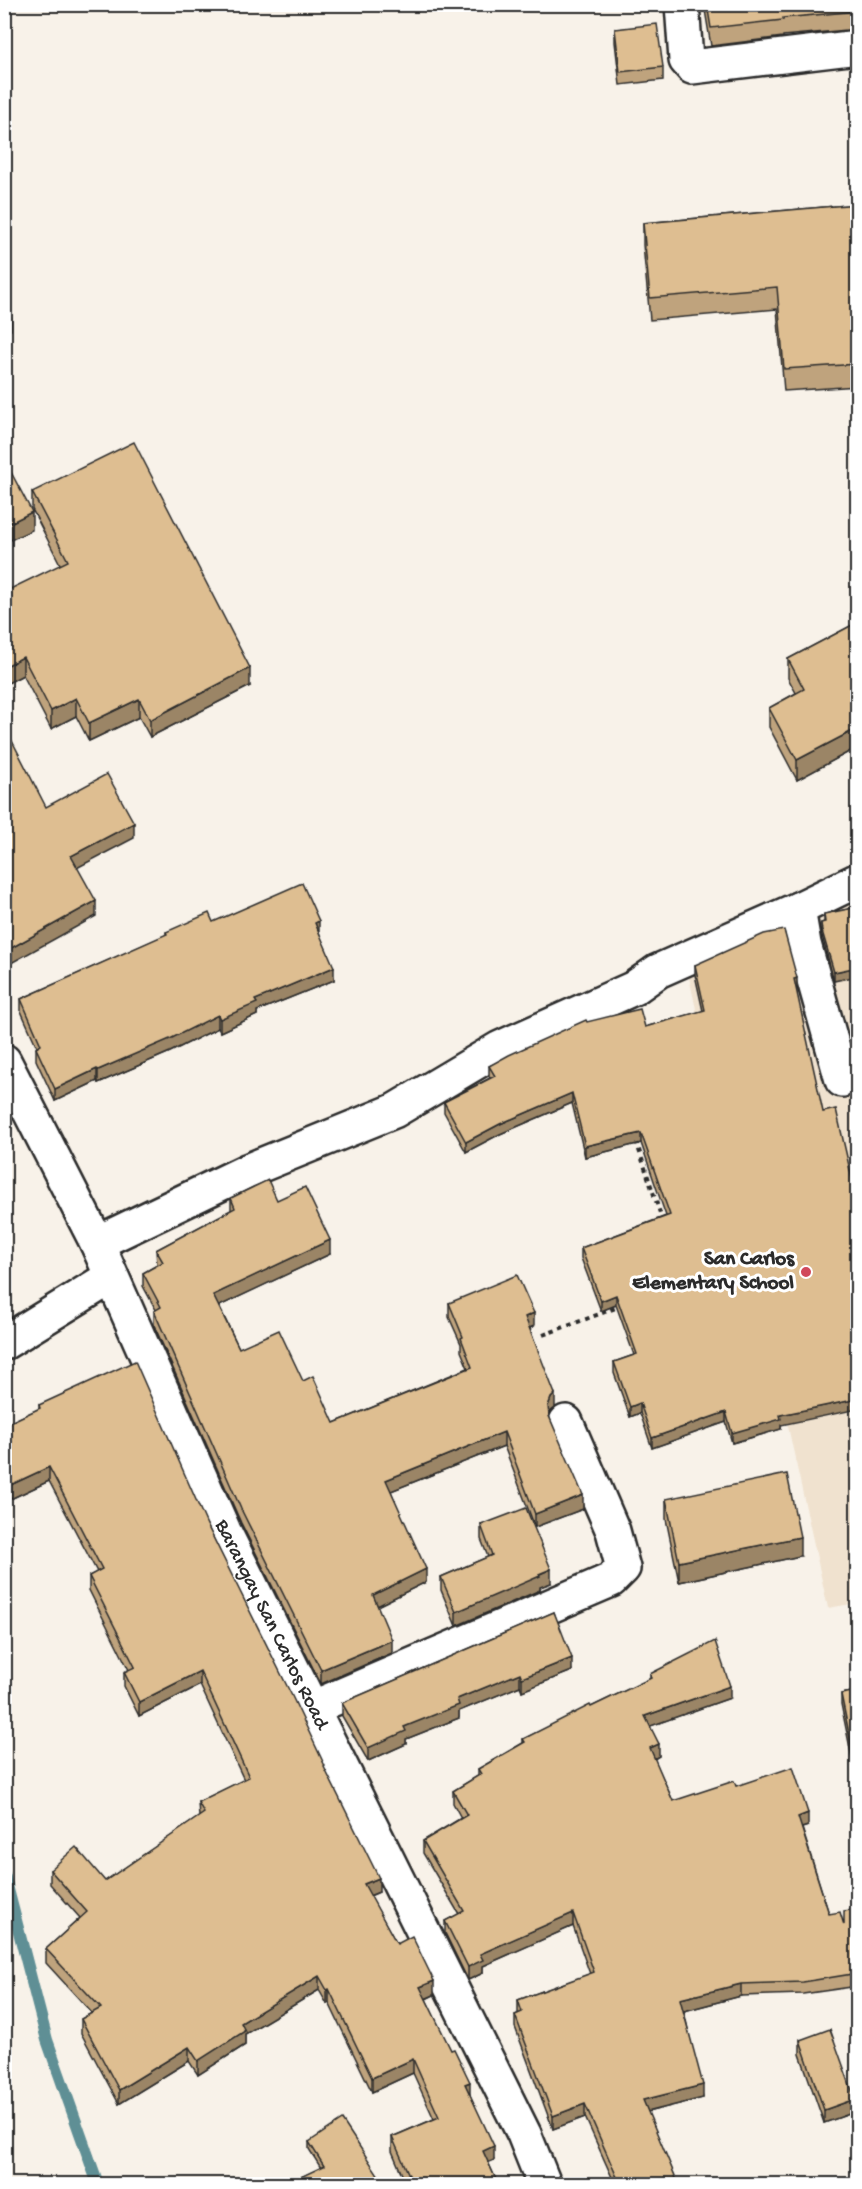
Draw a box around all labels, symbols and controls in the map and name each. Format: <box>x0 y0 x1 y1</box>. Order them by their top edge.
place label: San Carlos Elementary School <box>632 1248 795 1297</box>
marker: San Carlos Elementary School <box>799 1265 813 1279</box>
street label: Barangay San Carlos Road <box>208 1515 334 1736</box>

